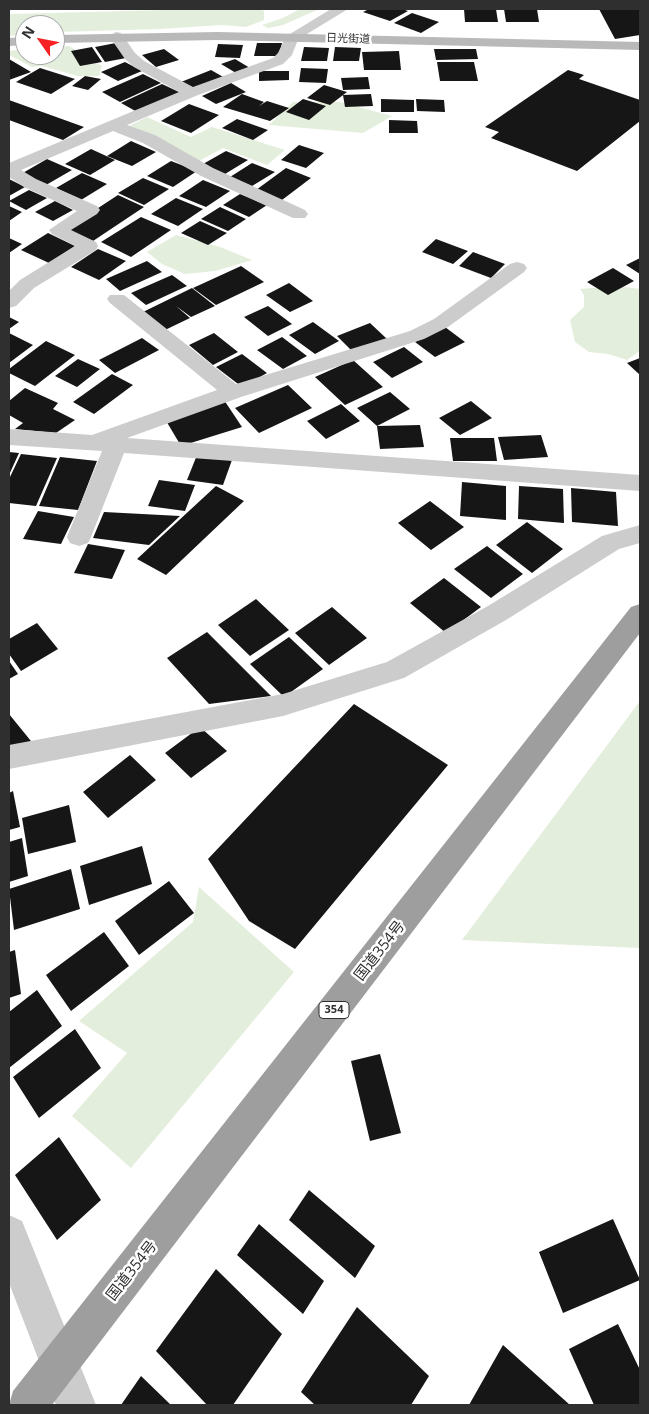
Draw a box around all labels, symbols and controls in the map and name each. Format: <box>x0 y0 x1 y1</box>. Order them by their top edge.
north arrow <box>15 15 65 65</box>
text: N <box>17 22 39 42</box>
street label: 日光街道 <box>326 32 370 46</box>
street label: 国道354号 <box>351 918 409 984</box>
road number: 354 <box>319 1002 349 1018</box>
street label: 国道354号 <box>103 1238 161 1304</box>

